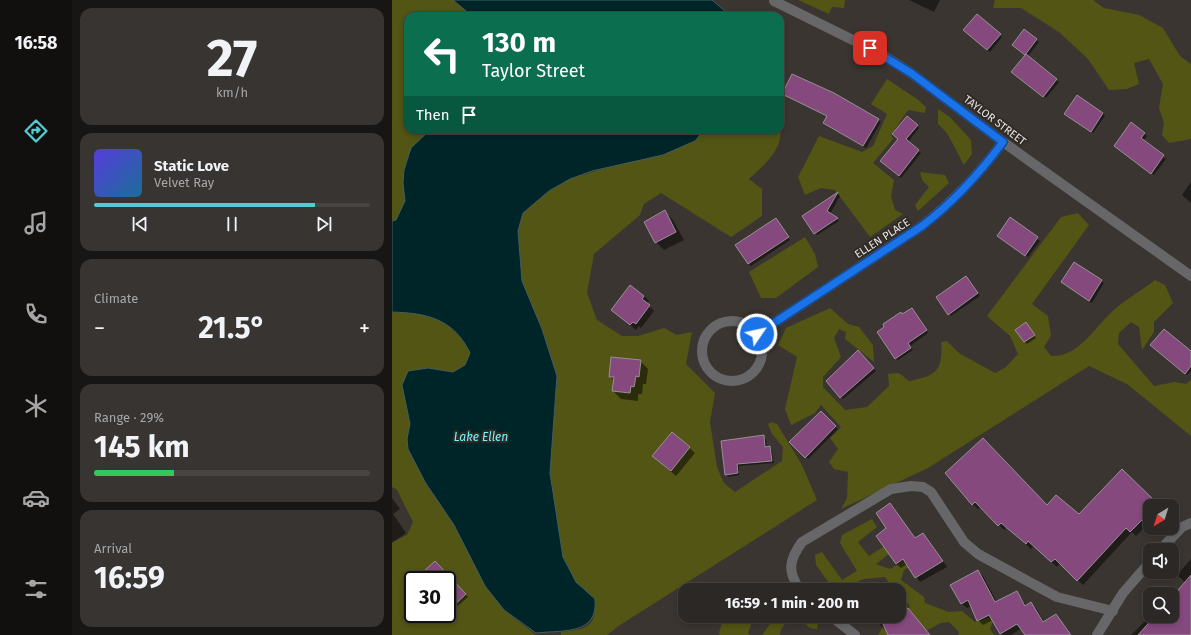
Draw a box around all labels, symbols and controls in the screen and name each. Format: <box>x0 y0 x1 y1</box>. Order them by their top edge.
text: 130 m <box>482 26 556 59</box>
text: 27 <box>207 27 257 90</box>
icon: left <box>416 28 468 80</box>
pin <box>853 31 887 65</box>
text: 16:58 <box>14 32 58 54</box>
icon: arrive <box>859 37 881 59</box>
text: Taylor Street <box>482 60 585 82</box>
text: km/h <box>216 85 248 100</box>
street label: TAYLOR STREET <box>961 93 1029 148</box>
icon: arrive <box>458 104 480 126</box>
text: Then <box>416 106 450 124</box>
icon: directions <box>22 117 50 145</box>
text: Static Love <box>154 157 229 175</box>
text: Velvet Ray <box>154 175 214 190</box>
icon: music <box>22 209 50 237</box>
icon: previous <box>129 213 151 235</box>
icon: pause <box>221 213 243 235</box>
icon: next <box>313 213 335 235</box>
street label: ELLEN PLACE <box>852 216 912 261</box>
text: Climate <box>94 291 138 306</box>
icon: phone <box>22 300 50 328</box>
text: 21.5° <box>198 310 266 346</box>
position arrow <box>736 313 778 355</box>
text: − <box>94 315 105 342</box>
text: + <box>359 315 370 342</box>
icon: climate <box>22 392 50 420</box>
text: Range · 29% <box>94 410 164 425</box>
text: 145 km <box>94 429 190 465</box>
water label: Lake Ellen <box>454 430 508 444</box>
icon: car <box>22 484 50 512</box>
north arrow <box>1143 499 1179 535</box>
map controls <box>1143 499 1179 623</box>
text: Arrival <box>94 541 132 556</box>
button: sound <box>1143 543 1179 579</box>
text: 16:59 <box>94 560 165 596</box>
speed limit sign: 30 <box>404 571 456 623</box>
icon: filters <box>22 575 50 603</box>
button: search <box>1143 587 1179 623</box>
text: 16:59 · 1 min · 200 m <box>725 594 859 612</box>

